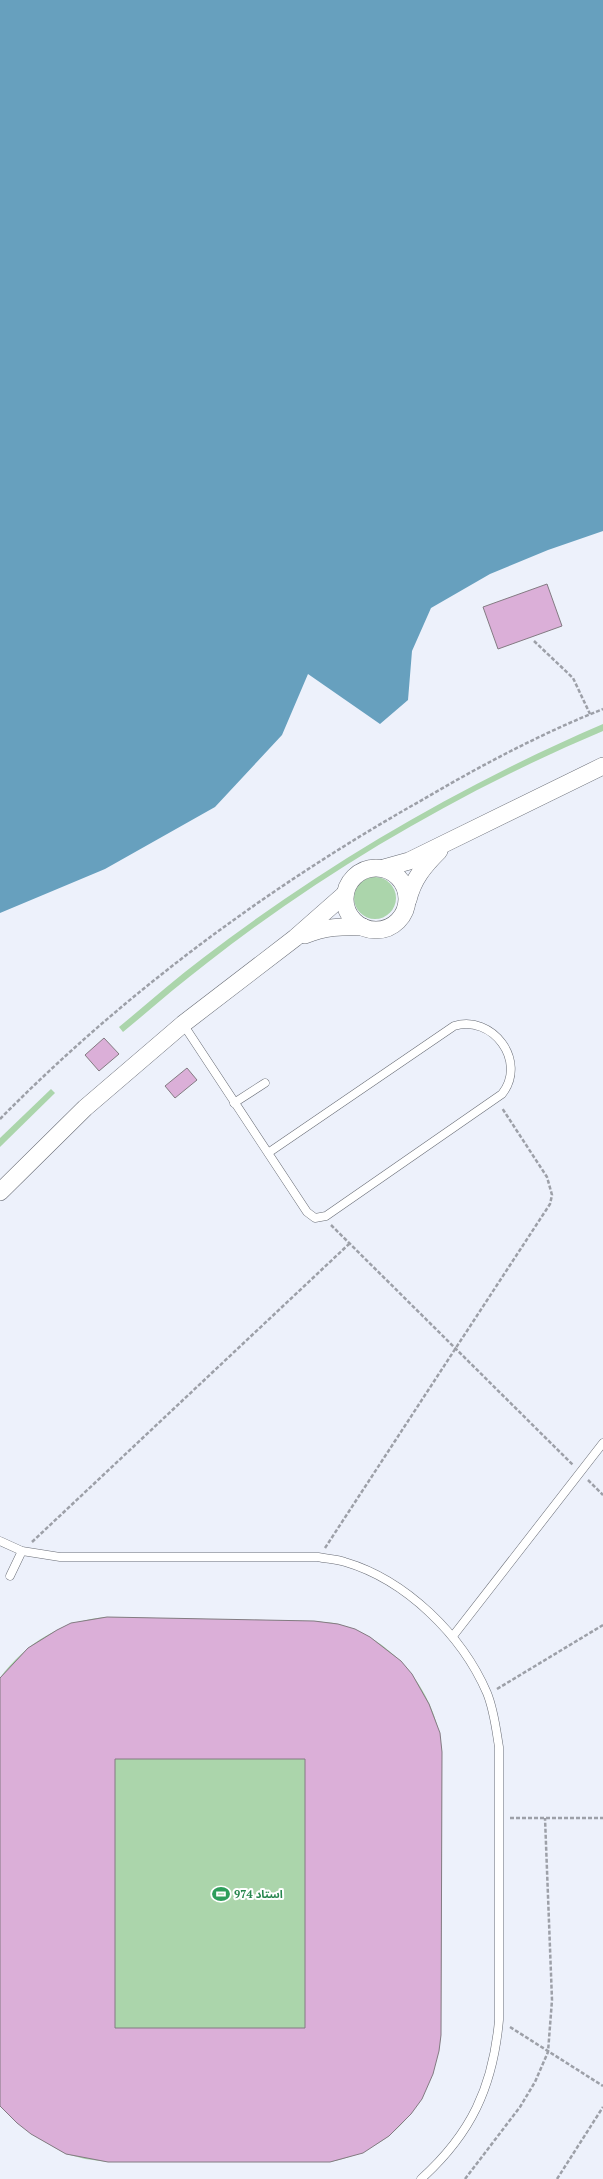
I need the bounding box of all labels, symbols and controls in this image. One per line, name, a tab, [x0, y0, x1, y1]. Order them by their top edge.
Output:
sports icon: استاد 974	[211, 1884, 231, 1904]
place label: استاد 974	[234, 1887, 283, 1901]

